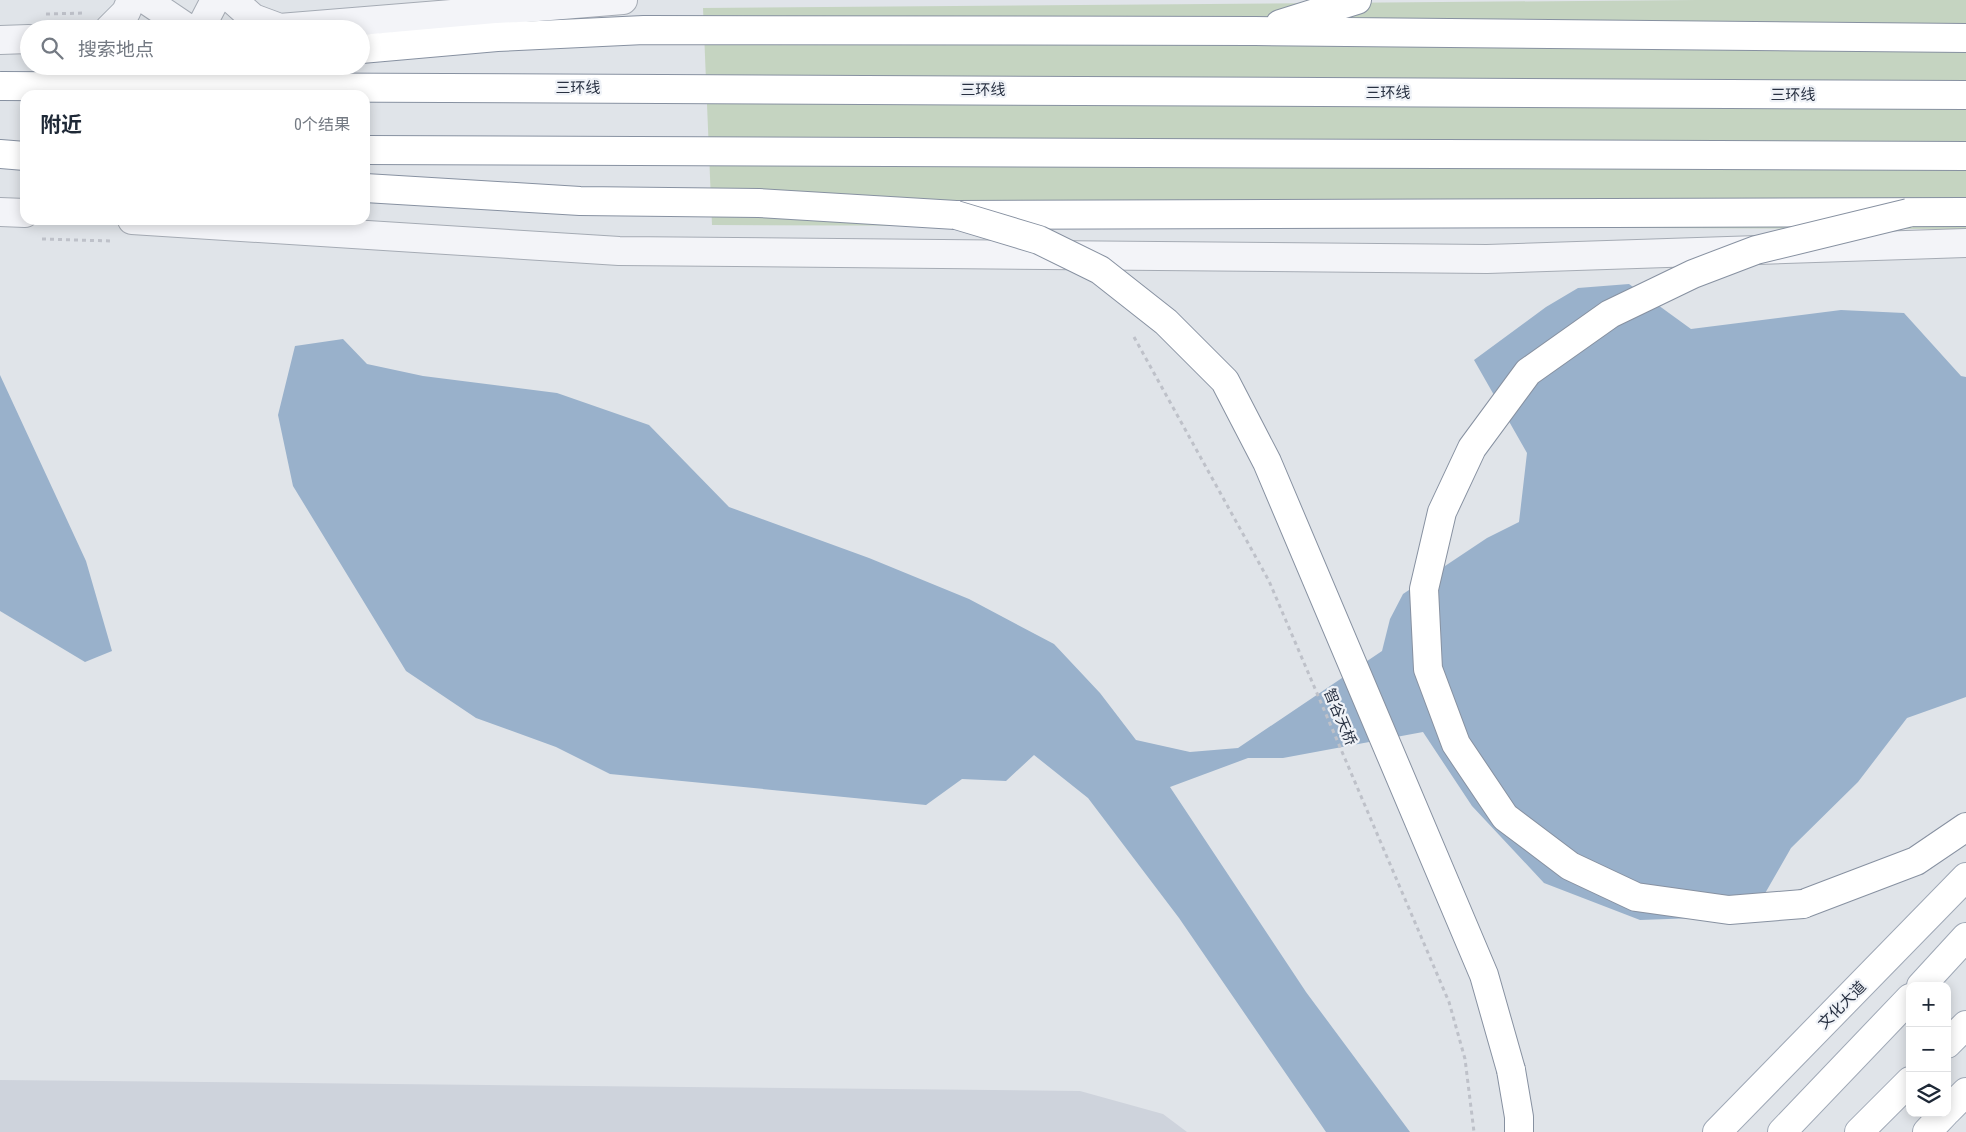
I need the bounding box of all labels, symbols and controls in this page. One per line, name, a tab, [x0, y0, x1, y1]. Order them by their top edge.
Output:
search box	[20, 20, 370, 75]
icon: search	[38, 34, 66, 62]
text: 搜索地点	[78, 38, 154, 61]
street label: 三环线	[555, 79, 601, 97]
street label: 三环线	[960, 81, 1006, 99]
street label: 三环线	[1365, 84, 1411, 102]
street label: 三环线	[1770, 86, 1816, 104]
text: 附近	[40, 113, 82, 137]
text: 0个结果	[294, 115, 350, 134]
street label: 智谷天桥	[1320, 686, 1360, 748]
street label: 文化大道	[1814, 977, 1870, 1033]
map controls	[1906, 982, 1951, 1117]
button: +	[1906, 982, 1951, 1027]
button: −	[1906, 1027, 1951, 1072]
button: layers	[1906, 1072, 1951, 1117]

